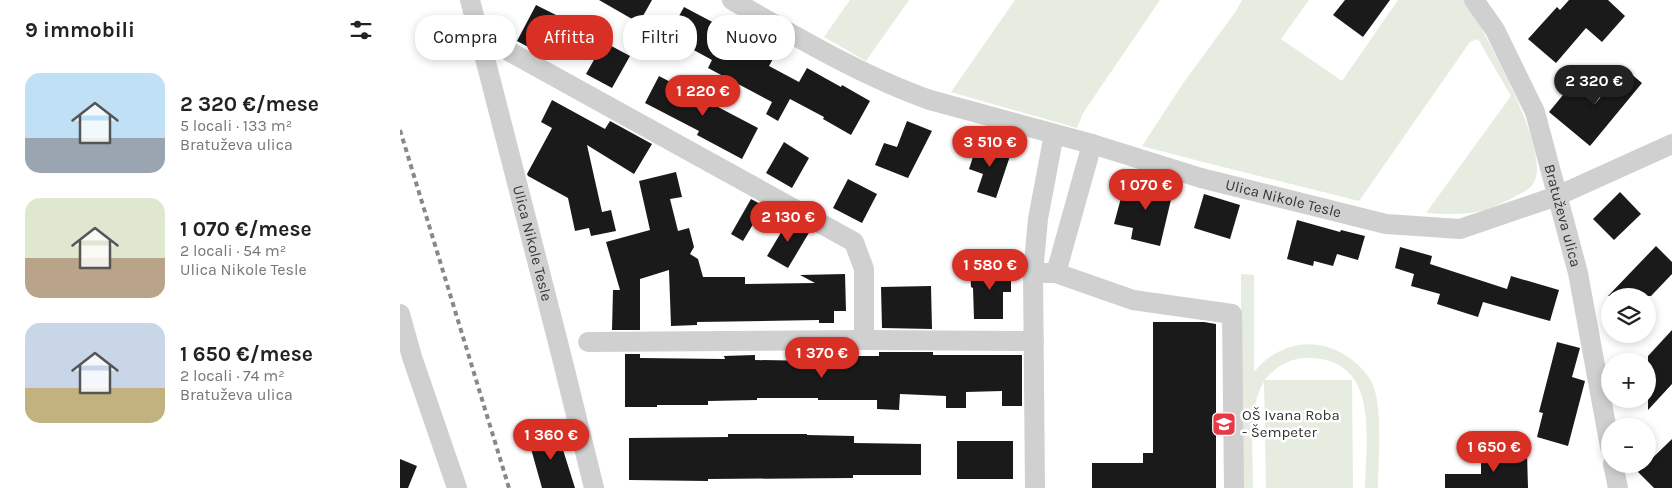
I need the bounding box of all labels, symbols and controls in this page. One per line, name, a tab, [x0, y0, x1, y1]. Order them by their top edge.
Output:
chip: Compra	[415, 15, 516, 60]
chip: Affitta	[526, 15, 613, 60]
chip: Filtri	[623, 15, 697, 60]
chip: Nuovo	[707, 15, 795, 60]
icon: filters	[347, 16, 375, 44]
text: 9 immobili	[25, 18, 135, 42]
pin: 2 320 €	[1548, 64, 1640, 107]
text: 2 320 €	[1565, 71, 1623, 90]
pin: 1 220 €	[657, 74, 749, 117]
text: 1 220 €	[676, 81, 730, 100]
text: 2 320 €/mese	[180, 92, 319, 116]
icon: home	[65, 93, 125, 153]
text: 5 locali · 133 m²	[180, 116, 292, 135]
pin: 3 510 €	[944, 126, 1036, 168]
text: 3 510 €	[963, 132, 1017, 151]
text: Bratuževa ulica	[180, 135, 293, 154]
street label: Bratuževa ulica	[1540, 162, 1585, 269]
pin: 1 070 €	[1100, 168, 1192, 211]
text: 1 070 €	[1120, 175, 1172, 194]
street label: Ulica Nikole Tesle	[1223, 175, 1343, 222]
street label: Ulica Nikole Tesle	[509, 183, 556, 303]
pin: 2 130 €	[742, 200, 834, 243]
text: 2 130 €	[761, 207, 815, 226]
text: 1 070 €/mese	[180, 217, 312, 241]
icon: home	[65, 218, 125, 278]
text: 2 locali · 54 m²	[180, 241, 286, 260]
pin: 1 580 €	[944, 248, 1036, 291]
text: 1 580 €	[963, 255, 1017, 274]
text: Ulica Nikole Tesle	[180, 260, 307, 279]
map controls	[1601, 288, 1656, 473]
button: layers	[1601, 288, 1656, 343]
pin: 1 370 €	[776, 336, 868, 379]
text: 1 650 €/mese	[180, 342, 313, 366]
icon: home	[65, 343, 125, 403]
text: 1 370 €	[796, 343, 848, 362]
button: +	[1601, 353, 1656, 408]
text: 2 locali · 74 m²	[180, 366, 285, 385]
text: Bratuževa ulica	[180, 385, 293, 404]
place label: OŠ Ivana Roba - Šempeter	[1242, 406, 1340, 441]
school or university icon: OŠ Ivana Roba - Šempeter	[1211, 411, 1237, 437]
pin: 1 360 €	[505, 418, 597, 461]
button: −	[1601, 418, 1656, 473]
text: 1 360 €	[524, 425, 578, 444]
pin: 1 650 €	[1448, 430, 1540, 473]
text: 1 650 €	[1467, 437, 1521, 456]

